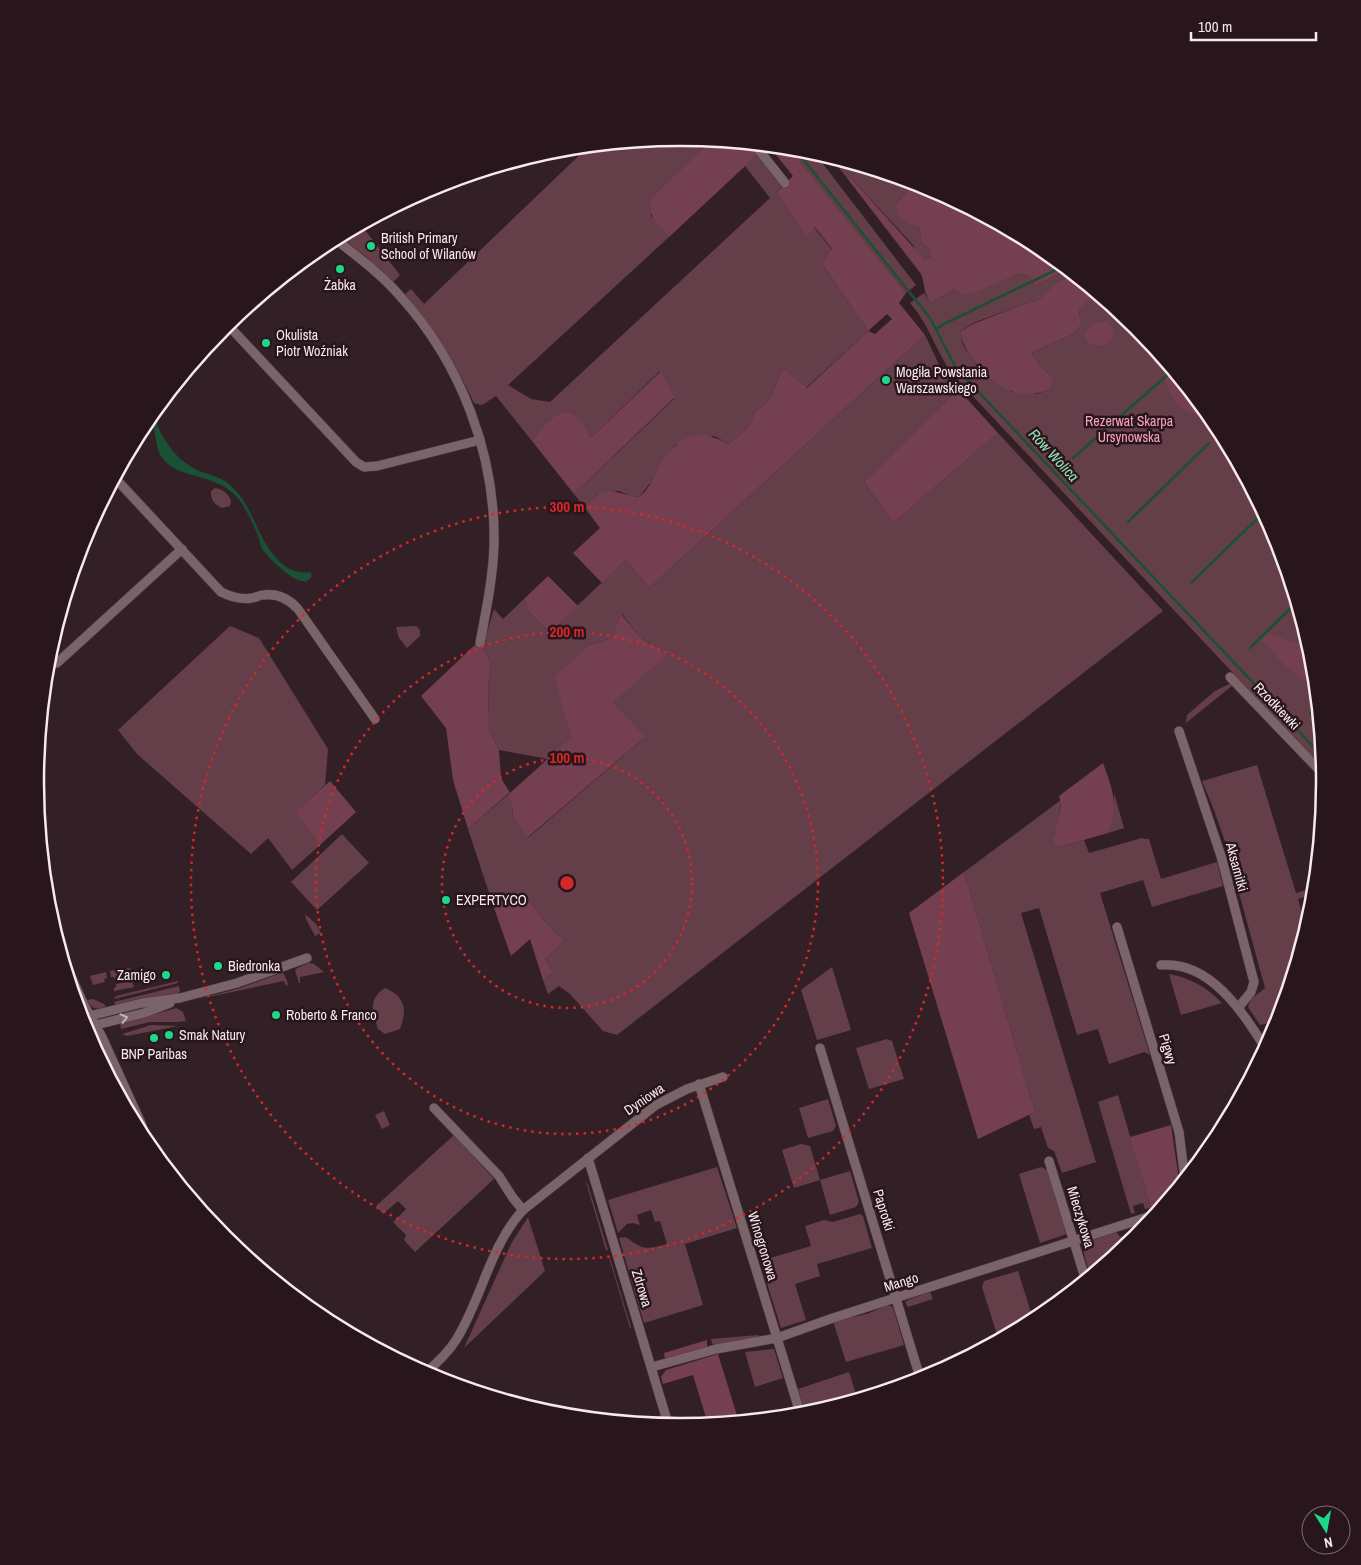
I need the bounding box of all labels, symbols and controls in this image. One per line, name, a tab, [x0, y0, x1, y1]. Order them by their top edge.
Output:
scale bar	[1191, 10, 1316, 42]
text: 100 m	[1198, 16, 1232, 37]
place label: British Primary School of Wilanów	[381, 229, 477, 263]
marker: British Primary School of Wilanów	[365, 240, 377, 252]
marker: Żabka	[334, 263, 346, 275]
place label: Żabka	[324, 276, 357, 294]
place label: Okulista Piotr Woźniak	[276, 326, 348, 360]
marker: Okulista Piotr Woźniak	[260, 337, 272, 349]
place label: Mogiła Powstania Warszawskiego	[896, 363, 988, 397]
marker: Mogiła Powstania Warszawskiego	[880, 374, 892, 386]
park label: Rezerwat Skarpa Ursynowska	[1085, 412, 1174, 446]
water label: Rów Wolica	[1024, 424, 1084, 486]
text: 300 m	[550, 496, 584, 517]
text: 200 m	[550, 621, 584, 642]
street label: Rzodkiewki	[1250, 678, 1304, 734]
text: 100 m	[550, 747, 584, 768]
street label: Aksamitki	[1222, 839, 1252, 894]
centre of rings	[558, 874, 576, 892]
place label: EXPERTYCO	[456, 891, 527, 909]
marker: EXPERTYCO	[440, 894, 452, 906]
place label: Biedronka	[228, 957, 281, 975]
marker: Biedronka	[212, 960, 224, 972]
place label: Zamigo	[117, 966, 156, 984]
marker: Zamigo	[160, 969, 172, 981]
place label: Roberto & Franco	[286, 1006, 377, 1024]
marker: Roberto & Franco	[270, 1009, 282, 1021]
one-way arrow	[120, 1013, 129, 1024]
place label: Smak Natury	[179, 1026, 246, 1044]
marker: Smak Natury	[163, 1029, 175, 1041]
street label: Pigwy	[1155, 1031, 1181, 1067]
marker: BNP Paribas	[148, 1032, 160, 1044]
place label: BNP Paribas	[121, 1045, 187, 1063]
street label: Dyniowa	[620, 1079, 668, 1119]
street label: Mieczykowa	[1063, 1184, 1099, 1250]
street label: Paprotki	[869, 1187, 899, 1233]
street label: Winogronowa	[744, 1210, 782, 1283]
street label: Zdrowa	[628, 1267, 656, 1310]
street label: Mango	[882, 1268, 920, 1296]
north arrow	[1301, 1505, 1351, 1555]
text: N	[1323, 1533, 1334, 1552]

